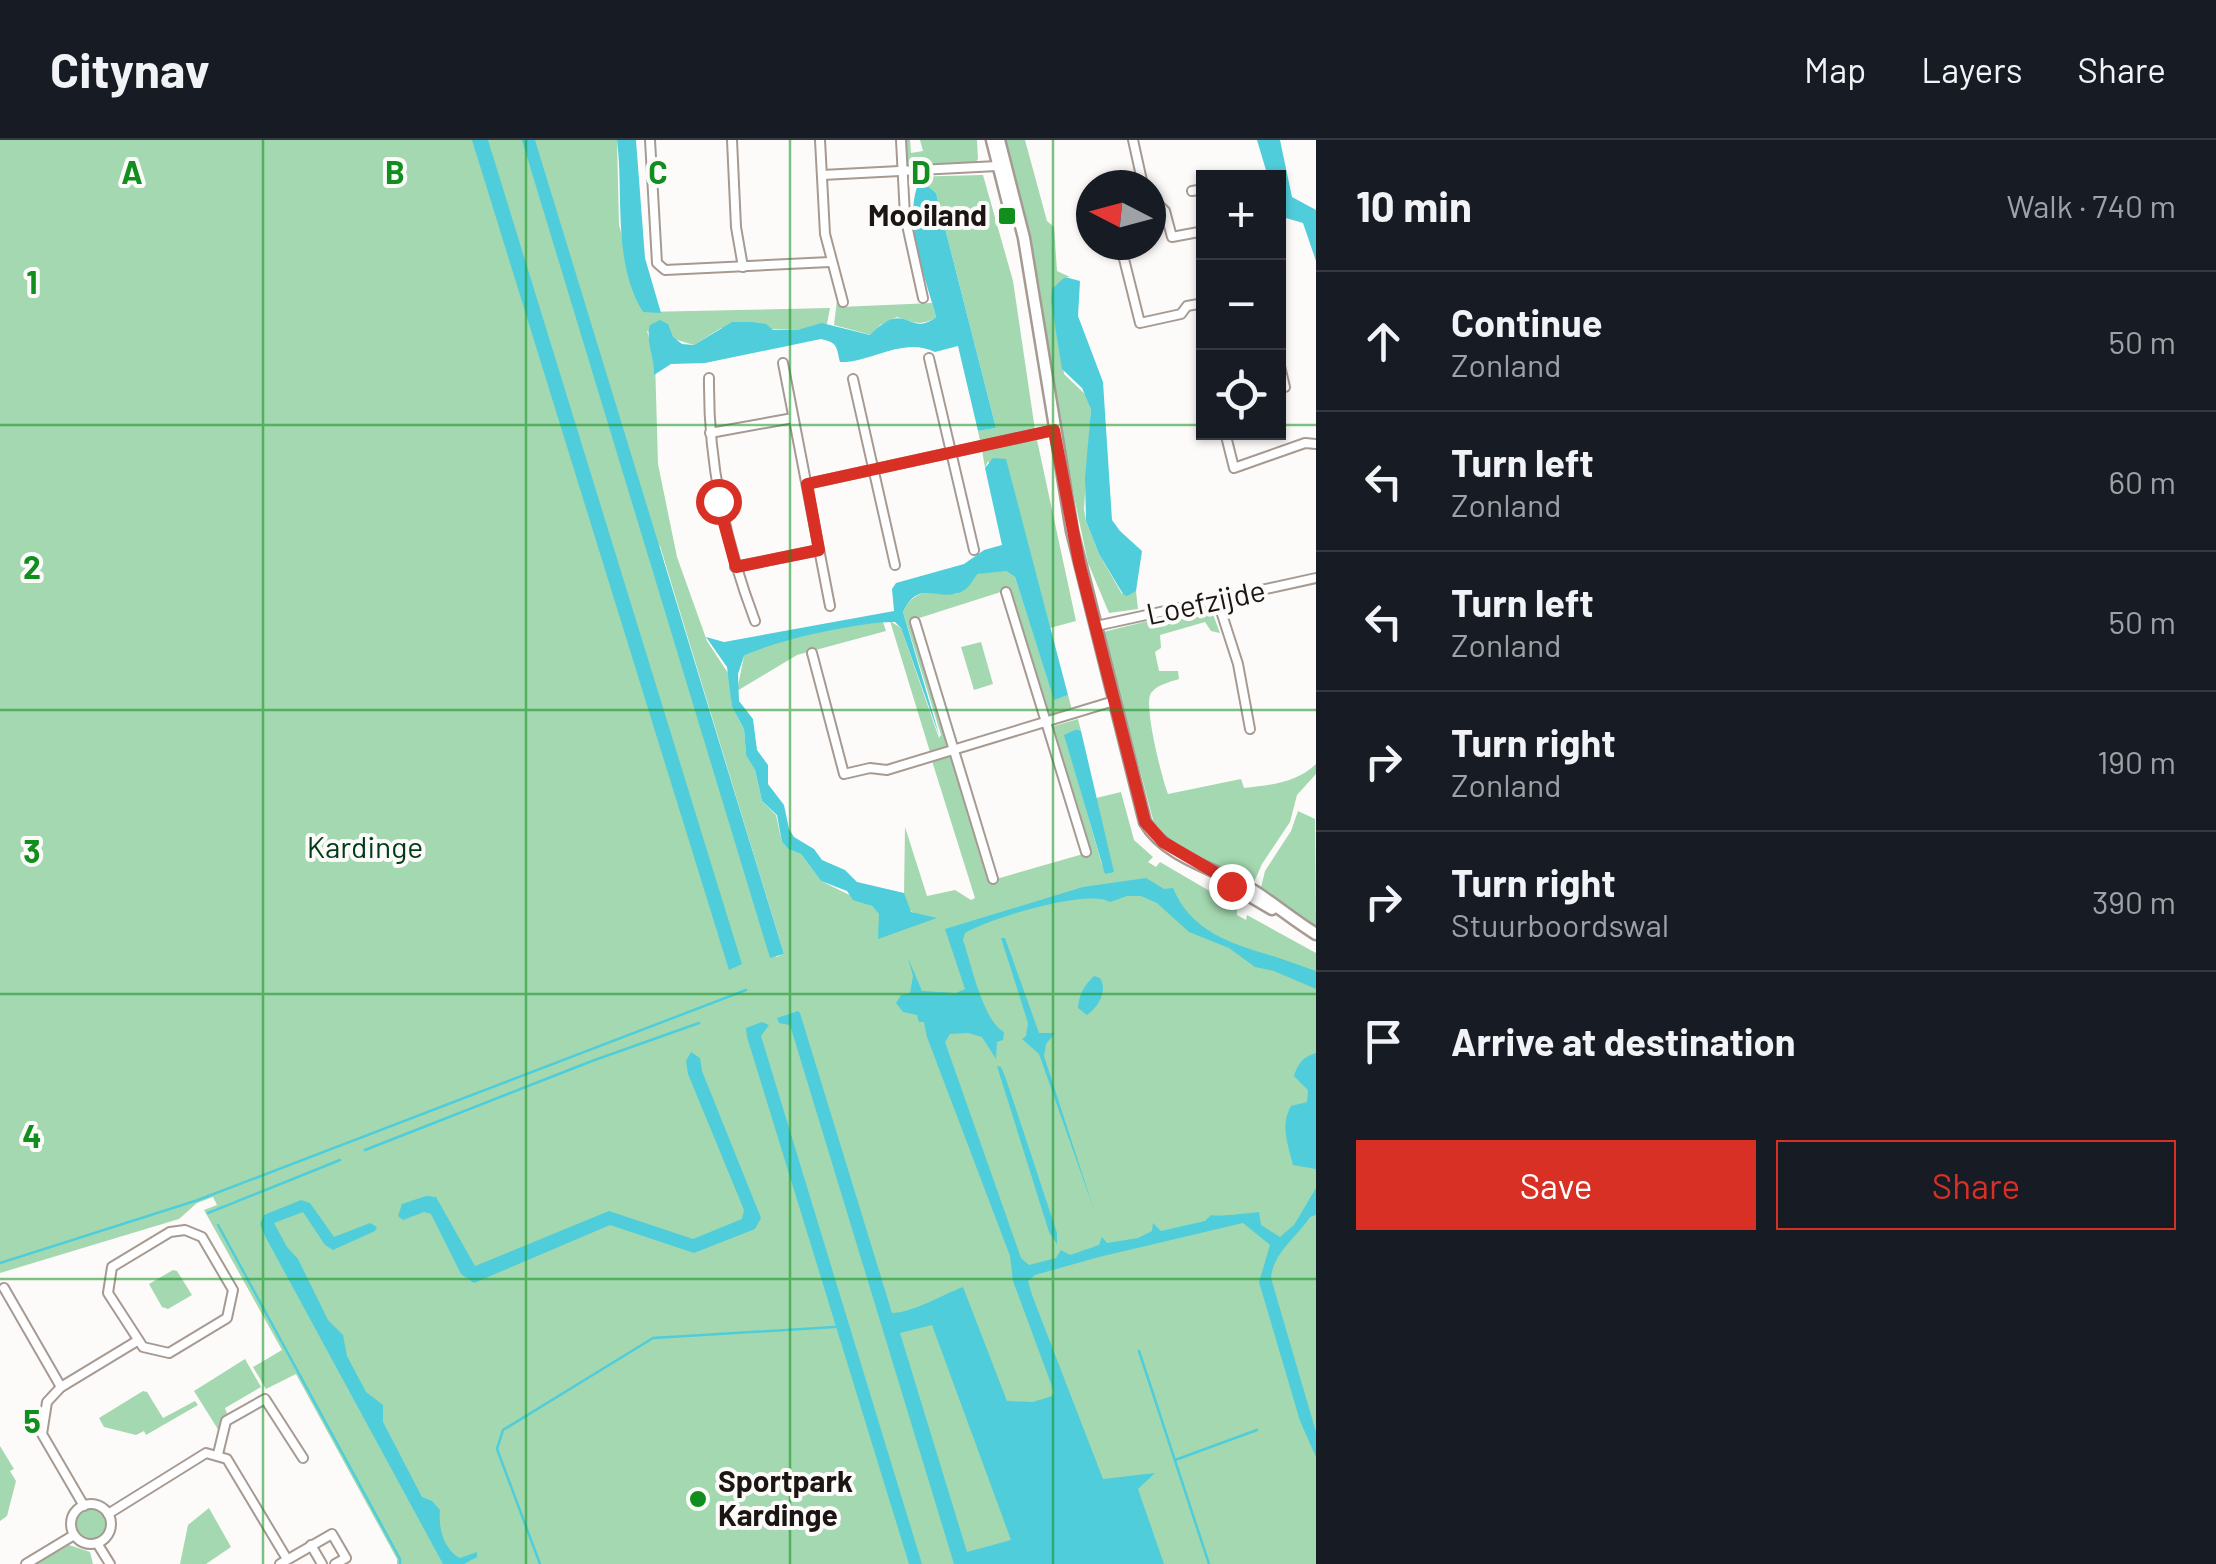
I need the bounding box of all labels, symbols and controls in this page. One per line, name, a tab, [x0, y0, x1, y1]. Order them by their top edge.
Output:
text: Citynav	[50, 40, 210, 98]
text: Map	[1804, 48, 1866, 90]
text: Layers	[1921, 48, 2023, 90]
text: Share	[2078, 48, 2166, 90]
text: A	[121, 152, 143, 190]
text: B	[385, 152, 405, 190]
text: C	[648, 152, 668, 190]
text: D	[911, 152, 931, 190]
north arrow	[1076, 170, 1166, 260]
map controls	[1196, 170, 1286, 440]
button: +	[1196, 170, 1286, 260]
text: 10 min	[1356, 180, 1472, 230]
text: Walk · 740 m	[2006, 186, 2176, 224]
place label: Mooiland	[868, 196, 987, 232]
marker: Mooiland	[996, 205, 1018, 227]
button: −	[1196, 260, 1286, 350]
text: 1	[26, 262, 38, 300]
text: Continue	[1451, 299, 1602, 345]
icon: ahead	[1356, 314, 1411, 369]
text: 50 m	[2109, 322, 2176, 360]
text: Zonland	[1451, 345, 1561, 383]
button: locate	[1196, 350, 1286, 440]
text: Turn left	[1451, 439, 1594, 485]
icon: left	[1356, 454, 1411, 509]
text: 60 m	[2109, 462, 2176, 500]
route start	[696, 479, 742, 525]
text: Zonland	[1451, 485, 1561, 523]
text: 2	[23, 547, 41, 585]
street label: Loefzijde	[1143, 571, 1268, 631]
text: Turn left	[1451, 579, 1594, 625]
icon: left	[1356, 594, 1411, 649]
text: 50 m	[2109, 602, 2176, 640]
text: Zonland	[1451, 625, 1561, 663]
text: Turn right	[1451, 719, 1616, 765]
icon: right	[1356, 734, 1411, 789]
text: 190 m	[2097, 742, 2176, 780]
text: Zonland	[1451, 765, 1561, 803]
park label: Kardinge	[307, 828, 423, 864]
text: 3	[23, 831, 41, 869]
text: Turn right	[1451, 859, 1616, 905]
route end	[1209, 864, 1255, 910]
icon: right	[1356, 874, 1411, 929]
text: 390 m	[2092, 882, 2176, 920]
text: Stuurboordswal	[1451, 905, 1669, 943]
icon: arrive	[1356, 1014, 1411, 1069]
text: Arrive at destination	[1451, 1018, 1796, 1064]
text: 4	[22, 1116, 42, 1154]
button: Save	[1356, 1140, 1756, 1230]
button: Share	[1776, 1140, 2176, 1230]
text: 5	[23, 1401, 41, 1439]
place label: Sportpark Kardinge	[718, 1462, 853, 1532]
marker: Sportpark Kardinge	[687, 1488, 709, 1510]

